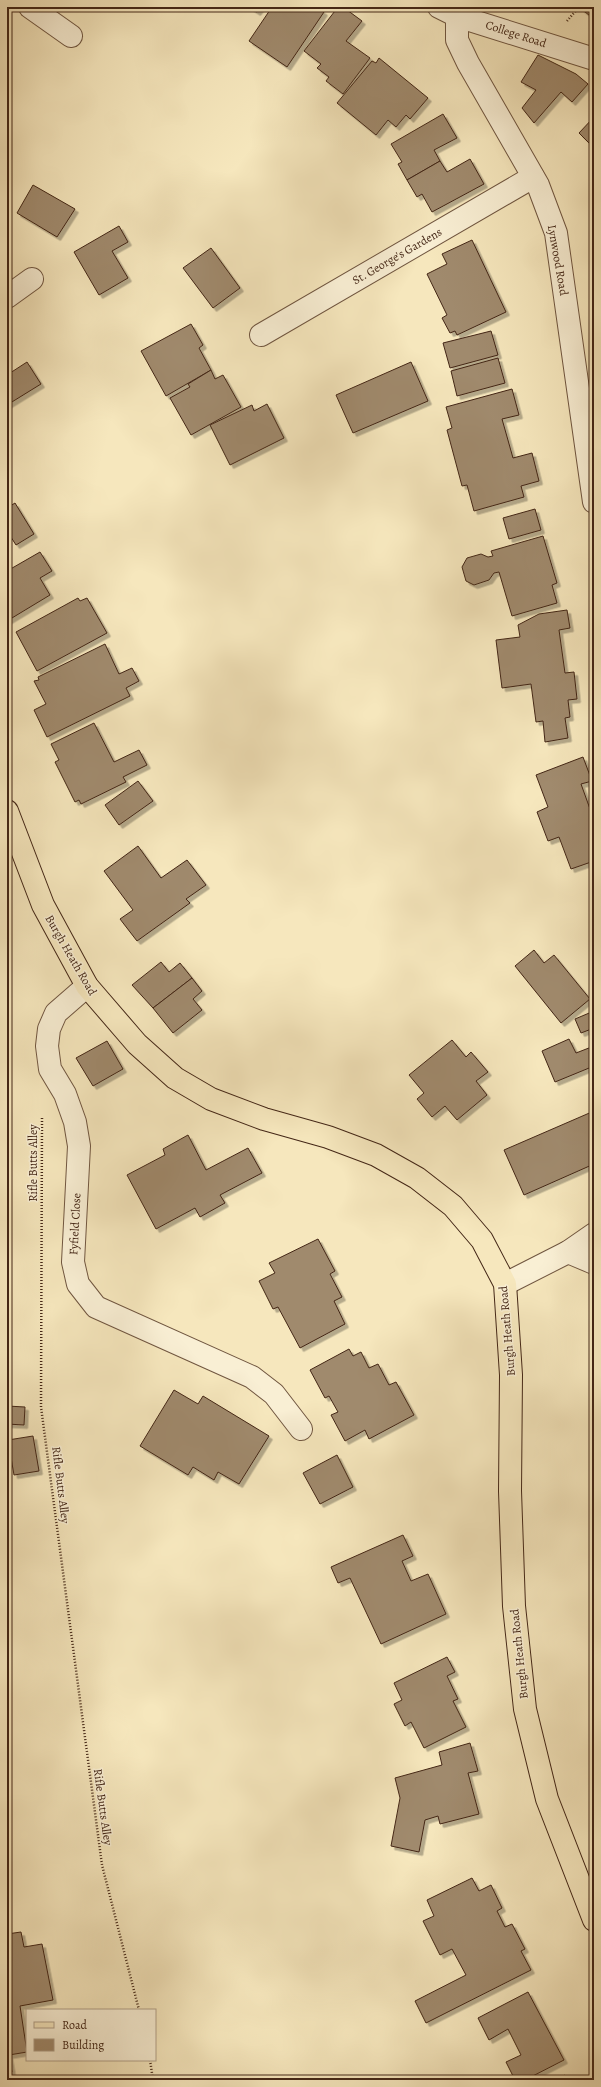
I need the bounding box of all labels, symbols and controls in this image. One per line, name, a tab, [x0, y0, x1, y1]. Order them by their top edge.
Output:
street label: College Road	[484, 17, 549, 52]
street label: Lynwood Road	[544, 223, 572, 297]
street label: St. George's Gardens	[349, 224, 445, 288]
street label: Burgh Heath Road	[41, 912, 101, 999]
street label: Rifle Butts Alley	[25, 1124, 41, 1202]
street label: Fyfield Close	[65, 1193, 85, 1255]
street label: Burgh Heath Road	[495, 1285, 519, 1377]
street label: Rifle Butts Alley	[48, 1446, 74, 1525]
street label: Burgh Heath Road	[506, 1608, 532, 1700]
street label: Rifle Butts Alley	[90, 1768, 116, 1847]
legend	[26, 2009, 156, 2061]
text: Road	[62, 2017, 88, 2033]
text: Building	[62, 2037, 104, 2053]

